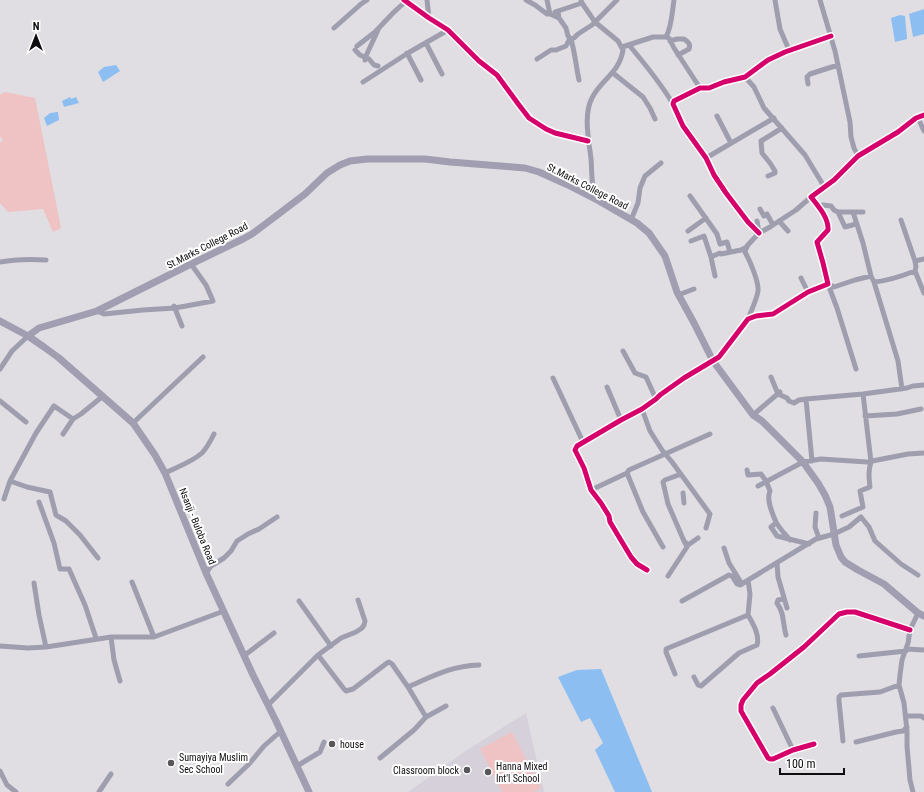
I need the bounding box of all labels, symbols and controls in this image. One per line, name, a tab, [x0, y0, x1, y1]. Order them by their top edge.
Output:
north arrow	[16, 16, 56, 56]
text: N	[33, 20, 40, 33]
street label: St.Marks College Road	[545, 161, 630, 212]
street label: St.Marks College Road	[165, 220, 250, 271]
street label: Nsanji - Buloba Road	[177, 486, 218, 566]
marker: house	[327, 739, 337, 749]
place label: house	[340, 739, 364, 750]
scale bar	[780, 750, 844, 776]
place label: Sumayiya Muslim Sec School	[179, 752, 248, 775]
text: 100 m	[786, 757, 816, 771]
marker: Sumayiya Muslim Sec School	[166, 758, 176, 768]
place label: Hanna Mixed Int'l School	[496, 761, 548, 784]
place label: Classroom block	[393, 765, 459, 776]
marker: Classroom block	[462, 765, 472, 775]
marker: Hanna Mixed Int'l School	[483, 767, 493, 777]

